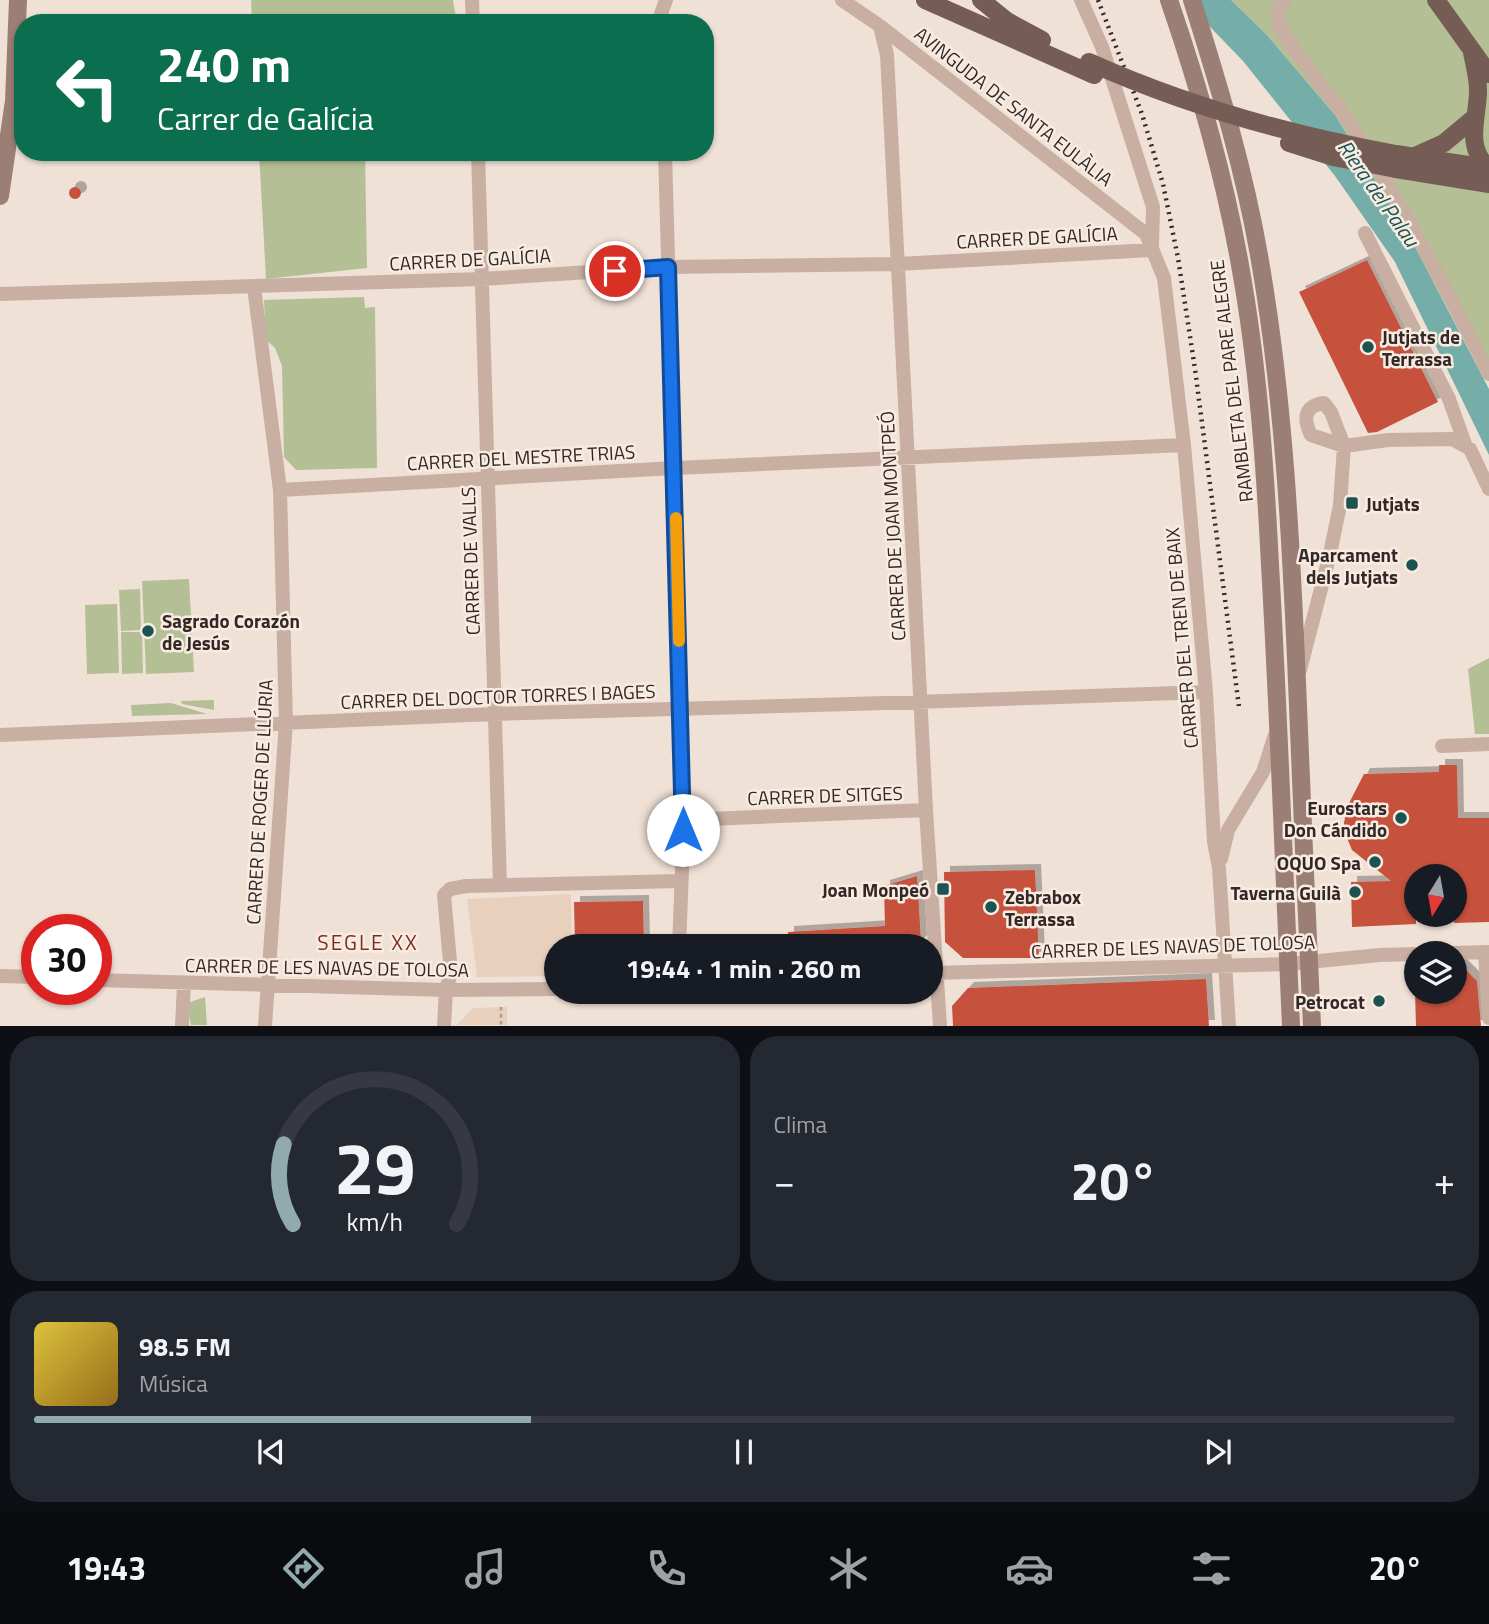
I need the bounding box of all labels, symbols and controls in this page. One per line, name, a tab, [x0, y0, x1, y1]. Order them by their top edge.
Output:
street label: AVINGUDA DE SANTA EULÀLIA	[909, 19, 1119, 193]
text: 240 m	[157, 26, 291, 101]
icon: left	[42, 42, 133, 133]
text: Carrer de Galícia	[157, 94, 374, 142]
water label: Riera del Palau	[1330, 133, 1429, 254]
street label: CARRER DE GALÍCIA	[956, 218, 1118, 256]
street label: CARRER DE GALÍCIA	[389, 240, 551, 278]
pin	[585, 241, 645, 301]
icon: arrive	[596, 252, 634, 290]
street label: RAMBLETA DEL PARE ALEGRE	[1202, 258, 1260, 504]
place label: Jutjats de Terrassa	[1382, 322, 1460, 373]
marker: Jutjats de Terrassa	[1360, 339, 1376, 355]
street label: CARRER DE JOAN MONTPEÓ	[871, 410, 913, 642]
street label: CARRER DEL MESTRE TRIAS	[406, 437, 636, 477]
street label: CARRER DE VALLS	[453, 486, 487, 636]
place label: Jutjats	[1366, 489, 1420, 518]
marker: Jutjats	[1344, 495, 1360, 511]
street label: CARRER DEL TREN DE BAIX	[1157, 526, 1205, 750]
place label: Aparcament dels Jutjats	[1298, 540, 1398, 591]
marker: Aparcament dels Jutjats	[1404, 557, 1420, 573]
place label: Sagrado Corazón de Jesús	[162, 606, 300, 657]
marker: Sagrado Corazón de Jesús	[140, 623, 156, 639]
street label: CARRER DEL DOCTOR TORRES I BAGES	[340, 676, 656, 716]
street label: CARRER DE ROGER DE LLÚRIA	[238, 679, 280, 925]
street label: CARRER DE SITGES	[747, 778, 903, 812]
position arrow	[646, 793, 720, 867]
place label: Eurostars Don Cándido	[1284, 793, 1387, 844]
marker: Eurostars Don Cándido	[1393, 810, 1409, 826]
place label: OQUO Spa	[1277, 848, 1361, 877]
marker: OQUO Spa	[1367, 854, 1383, 870]
north arrow	[1404, 864, 1466, 928]
map controls	[1404, 864, 1467, 1004]
place label: Joan Monpeó	[822, 875, 929, 904]
place label: Taverna Guilà	[1230, 878, 1341, 907]
marker: Joan Monpeó	[935, 881, 951, 897]
place label: Zebrabox Terrassa	[1005, 882, 1081, 933]
marker: Taverna Guilà	[1347, 884, 1363, 900]
marker: Zebrabox Terrassa	[983, 899, 999, 915]
speed limit sign: 30	[21, 914, 112, 1005]
district label: SEGLE XX	[317, 926, 419, 958]
street label: CARRER DE LES NAVAS DE TOLOSA	[1031, 927, 1315, 965]
button: layers	[1404, 941, 1467, 1004]
text: 19:44 · 1 min · 260 m	[626, 949, 861, 988]
street label: CARRER DE LES NAVAS DE TOLOSA	[185, 950, 469, 984]
place label: Petrocat	[1295, 987, 1365, 1016]
marker: Petrocat	[1371, 993, 1387, 1009]
text: Clima	[774, 1107, 827, 1142]
text: 29	[334, 1113, 416, 1223]
text: 20°	[1071, 1141, 1158, 1220]
text: −	[774, 1152, 795, 1210]
text: +	[1434, 1152, 1455, 1210]
text: km/h	[346, 1203, 403, 1241]
text: 98.5 FM	[139, 1327, 231, 1366]
text: Música	[139, 1366, 208, 1401]
icon: previous	[252, 1433, 290, 1471]
icon: pause	[725, 1433, 763, 1471]
icon: next	[1199, 1433, 1237, 1471]
text: 19:43	[66, 1544, 146, 1592]
icon: directions	[279, 1544, 328, 1593]
icon: music	[461, 1544, 510, 1593]
icon: phone	[642, 1544, 691, 1593]
icon: climate	[824, 1544, 873, 1593]
icon: car	[1005, 1544, 1054, 1593]
icon: filters	[1187, 1544, 1236, 1593]
text: 20°	[1369, 1544, 1423, 1592]

